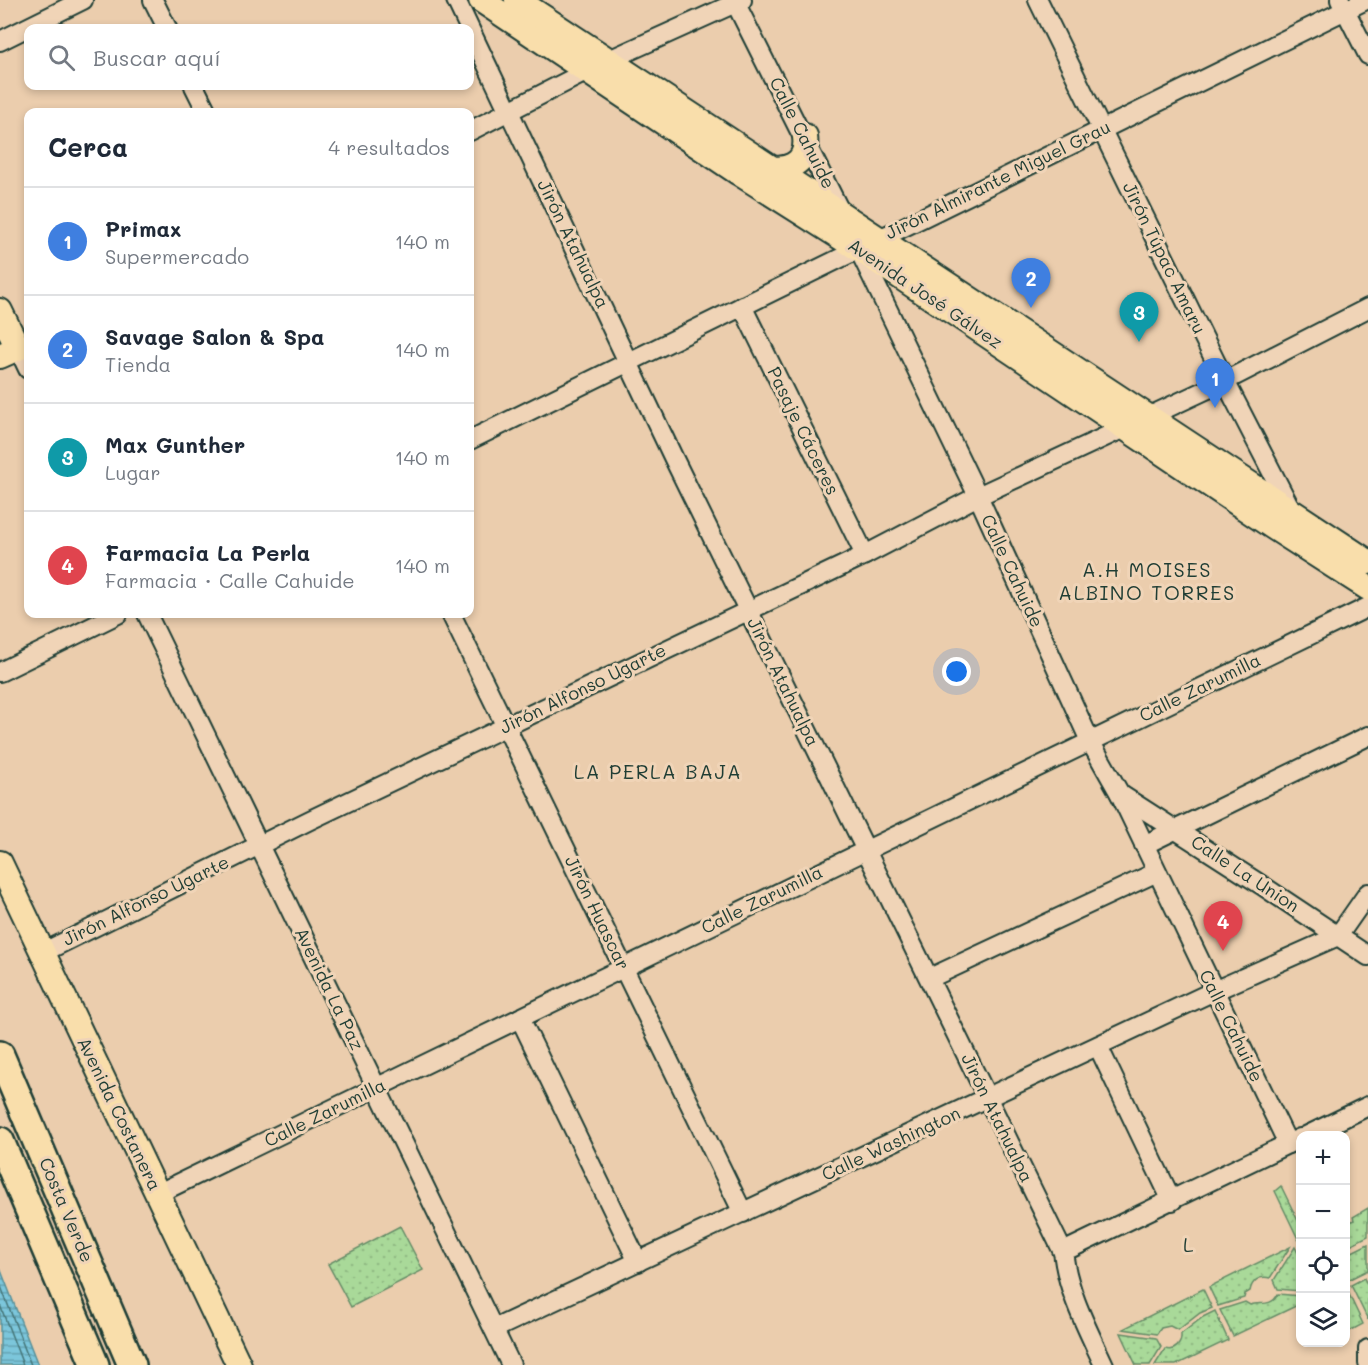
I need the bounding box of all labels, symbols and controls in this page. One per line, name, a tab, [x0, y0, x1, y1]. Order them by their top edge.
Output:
search box	[24, 24, 474, 90]
icon: search	[45, 41, 78, 74]
text: Buscar aquí	[93, 43, 221, 72]
street label: Calle Cahuide	[764, 73, 841, 192]
street label: Jirón Almirante Miguel Grau	[881, 114, 1114, 244]
text: Cerca	[48, 130, 128, 164]
text: 4 resultados	[328, 134, 450, 160]
street label: Jirón Atahualpa	[532, 175, 615, 312]
street label: Jirón Túpac Amaru	[1118, 178, 1212, 338]
text: Primax	[105, 214, 181, 243]
text: 1	[63, 228, 72, 254]
text: 140 m	[395, 228, 450, 254]
street label: Avenida José Gálvez	[844, 233, 1007, 354]
text: Supermercado	[105, 243, 249, 269]
pin: 2	[1012, 258, 1050, 308]
pin: 3	[1120, 292, 1158, 342]
text: Savage Salon & Spa	[105, 322, 325, 351]
text: 2	[62, 336, 73, 362]
text: 140 m	[395, 336, 450, 362]
text: Tienda	[105, 351, 171, 377]
pin: 1	[1196, 358, 1234, 408]
street label: Pasaje Cáceres	[762, 362, 845, 499]
text: Max Gunther	[105, 430, 245, 459]
text: 3	[62, 444, 74, 470]
text: 140 m	[395, 444, 450, 470]
text: Lugar	[105, 459, 161, 485]
street label: Calle Cahuide	[976, 510, 1050, 631]
text: Farmacia La Perla	[105, 538, 310, 567]
text: 4	[61, 552, 74, 578]
text: 140 m	[395, 552, 450, 578]
district label: A.H MOISES ALBINO TORRES	[1058, 556, 1236, 605]
text: Farmacia · Calle Cahuide	[105, 567, 355, 593]
street label: Jirón Atahualpa	[742, 613, 825, 750]
street label: Jirón Alfonso Ugarte	[495, 637, 670, 739]
street label: Calle Zarumilla	[1135, 647, 1264, 727]
your location	[942, 657, 971, 686]
district label: LA PERLA BAJA	[574, 758, 742, 784]
street label: Calle La Union	[1187, 829, 1304, 917]
street label: Jirón Alfonso Ugarte	[58, 849, 233, 951]
street label: Jirón Huascar	[560, 851, 636, 974]
street label: Calle Zarumilla	[697, 859, 826, 939]
pin: 4	[1204, 902, 1242, 951]
street label: Avenida La Paz	[290, 923, 370, 1054]
street label: Calle Cahuide	[1194, 965, 1269, 1086]
street label: Avenida Costanera	[72, 1033, 168, 1194]
street label: Jirón Atahualpa	[956, 1049, 1039, 1186]
street label: Calle Zarumilla	[260, 1072, 389, 1152]
street label: Calle Washington	[817, 1100, 964, 1186]
map controls	[1296, 1131, 1350, 1347]
button: +	[1296, 1131, 1350, 1185]
street label: Costa Verde	[34, 1154, 100, 1266]
button: −	[1296, 1185, 1350, 1239]
district label: L	[1183, 1231, 1195, 1257]
button: locate	[1296, 1239, 1350, 1293]
button: layers	[1296, 1293, 1350, 1347]

